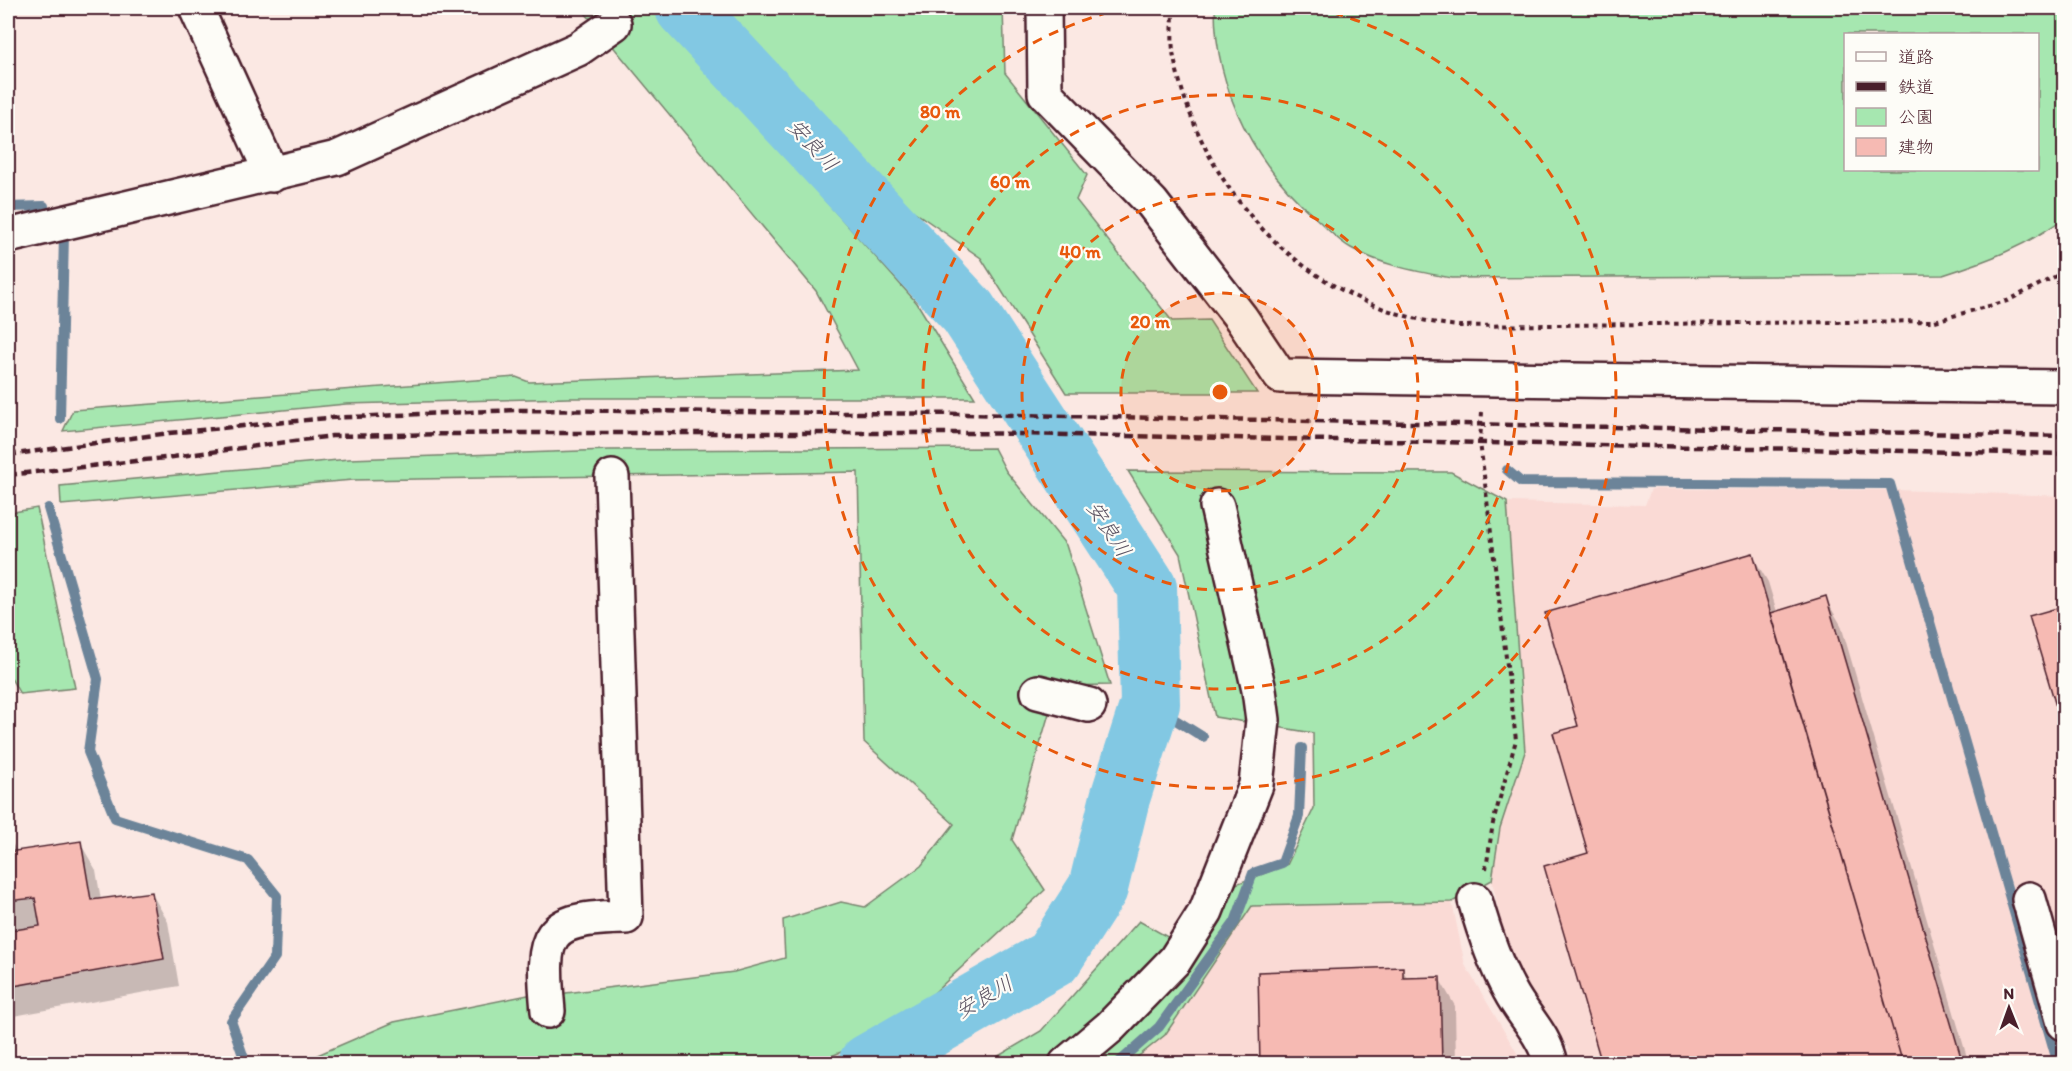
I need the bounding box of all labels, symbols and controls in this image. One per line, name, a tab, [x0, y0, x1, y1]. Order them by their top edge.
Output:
legend	[1844, 33, 2039, 171]
text: 道路	[1898, 46, 1934, 68]
text: 鉄道	[1898, 76, 1934, 98]
text: 80 m	[920, 101, 961, 123]
text: 公園	[1898, 106, 1934, 128]
water label: 安良川	[783, 113, 844, 176]
text: 建物	[1898, 136, 1934, 158]
text: 60 m	[990, 171, 1031, 193]
text: 40 m	[1059, 241, 1101, 263]
text: 20 m	[1130, 311, 1171, 333]
centre of rings	[1210, 382, 1230, 402]
water label: 安良川	[1082, 496, 1137, 562]
water label: 安良川	[950, 970, 1017, 1023]
north arrow	[1979, 978, 2039, 1038]
text: N	[2003, 984, 2014, 1003]

